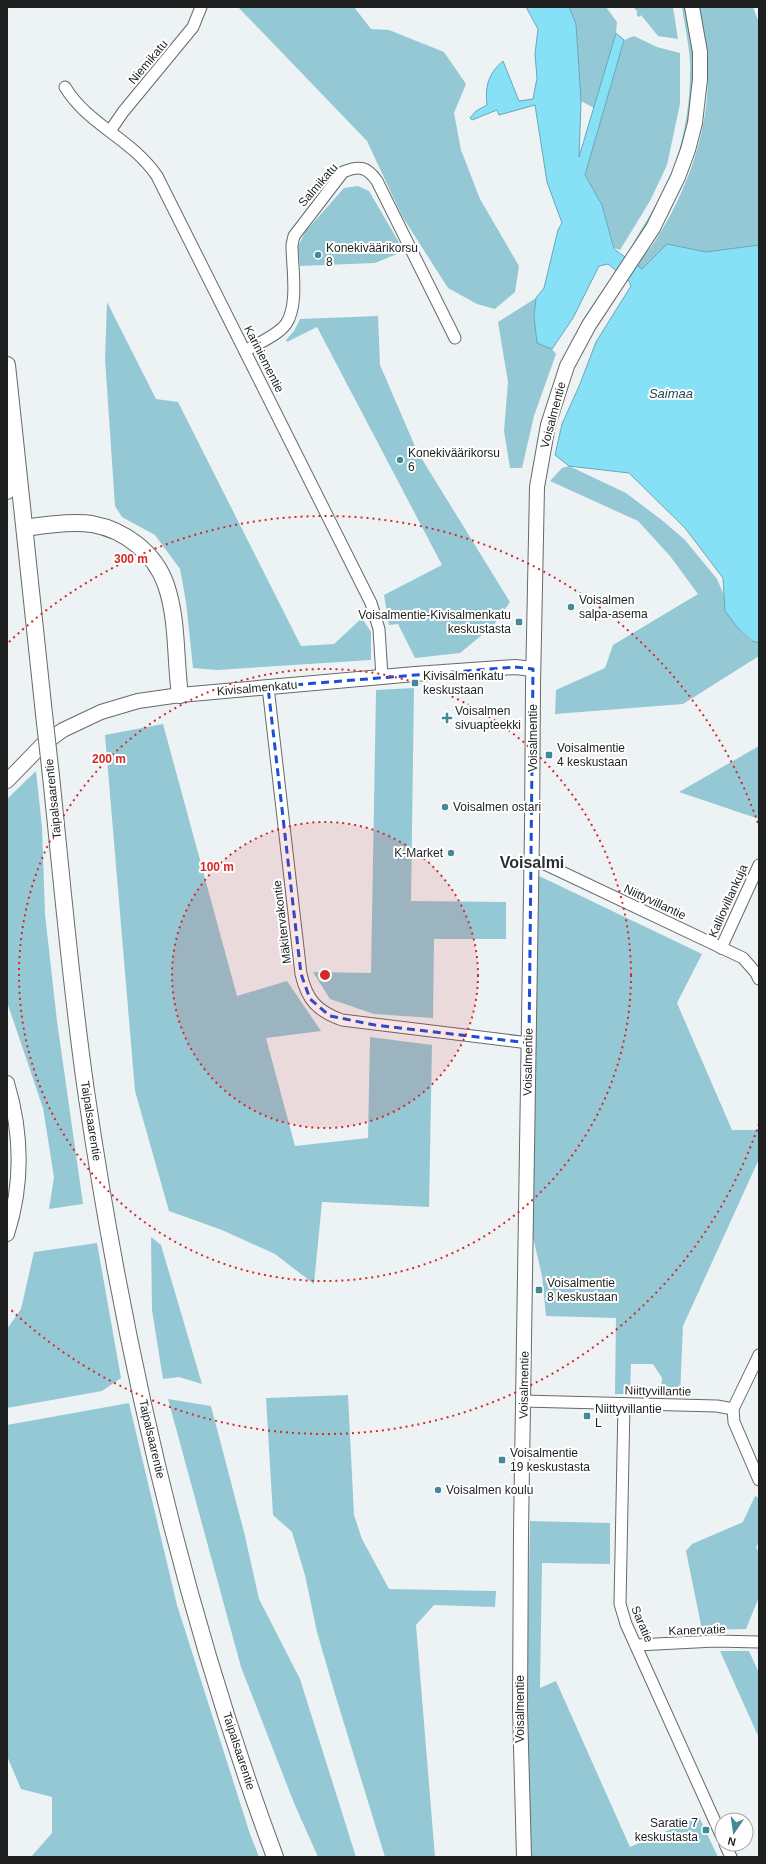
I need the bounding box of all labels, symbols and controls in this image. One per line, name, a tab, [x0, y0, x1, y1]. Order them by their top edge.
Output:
street label: Niemikatu	[125, 37, 171, 87]
street label: Salmikatu	[295, 161, 341, 209]
place label: Konekiväärikorsu 8	[326, 241, 418, 269]
marker: Konekiväärikorsu 8	[313, 250, 323, 260]
street label: Kariniementie	[241, 323, 287, 395]
street label: Voisalmentie	[537, 380, 569, 450]
water label: Saimaa	[649, 386, 693, 401]
place label: Konekiväärikorsu 6	[408, 446, 500, 474]
marker: Konekiväärikorsu 6	[395, 455, 405, 465]
text: 300 m	[114, 552, 148, 566]
place label: Voisalmen salpa-asema	[579, 593, 648, 621]
marker: Voisalmen salpa-asema	[566, 602, 576, 612]
place label: Voisalmentie-Kivisalmenkatu keskustasta	[358, 608, 511, 636]
marker: Voisalmentie-Kivisalmenkatu keskustasta	[514, 617, 524, 627]
place label: Kivisalmenkatu keskustaan	[423, 669, 504, 697]
street label: Kivisalmenkatu	[216, 678, 298, 698]
marker: Kivisalmenkatu keskustaan	[410, 678, 420, 688]
place label: Voisalmen sivuapteekki	[455, 704, 521, 732]
street label: Voisalmentie	[526, 704, 540, 772]
marker: Voisalmen sivuapteekki	[442, 713, 452, 723]
place label: Voisalmentie 4 keskustaan	[557, 741, 628, 769]
marker: Voisalmentie 4 keskustaan	[544, 750, 554, 760]
text: 200 m	[92, 752, 126, 766]
street label: Taipalsaarentie	[42, 758, 64, 840]
place label: Voisalmen ostari	[453, 800, 541, 814]
marker: Voisalmen ostari	[440, 802, 450, 812]
place label: K-Market	[394, 846, 444, 860]
marker: K-Market	[446, 848, 456, 858]
district label: Voisalmi	[500, 854, 564, 871]
text: 100 m	[200, 860, 234, 874]
street label: Kalliovillankuja	[706, 862, 751, 940]
street label: Mäkitervakontie	[270, 879, 294, 965]
street label: Niittyvillantie	[622, 882, 688, 923]
centre of rings	[318, 968, 332, 982]
street label: Voisalmentie	[520, 1028, 536, 1096]
street label: Taipalsaarentie	[78, 1080, 104, 1162]
place label: Voisalmentie 8 keskustaan	[547, 1276, 618, 1304]
marker: Voisalmentie 8 keskustaan	[534, 1285, 544, 1295]
street label: Voisalmentie	[516, 1351, 532, 1419]
street label: Niittyvillantie	[625, 1383, 692, 1399]
street label: Taipalsaarentie	[136, 1398, 168, 1480]
place label: Niittyvillantie L	[595, 1402, 662, 1430]
marker: Niittyvillantie L	[582, 1411, 592, 1421]
place label: Voisalmentie 19 keskustasta	[510, 1446, 590, 1474]
marker: Voisalmentie 19 keskustasta	[497, 1455, 507, 1465]
place label: Voisalmen koulu	[446, 1483, 533, 1497]
marker: Voisalmen koulu	[433, 1485, 443, 1495]
street label: Saratie	[628, 1604, 656, 1645]
street label: Kanervatie	[668, 1622, 726, 1638]
street label: Voisalmentie	[513, 1675, 527, 1743]
street label: Taipalsaarentie	[220, 1710, 258, 1792]
north arrow	[714, 1812, 754, 1852]
place label: Saratie 7 keskustasta	[635, 1816, 698, 1844]
marker: Saratie 7 keskustasta	[701, 1825, 711, 1835]
text: N	[726, 1835, 737, 1848]

